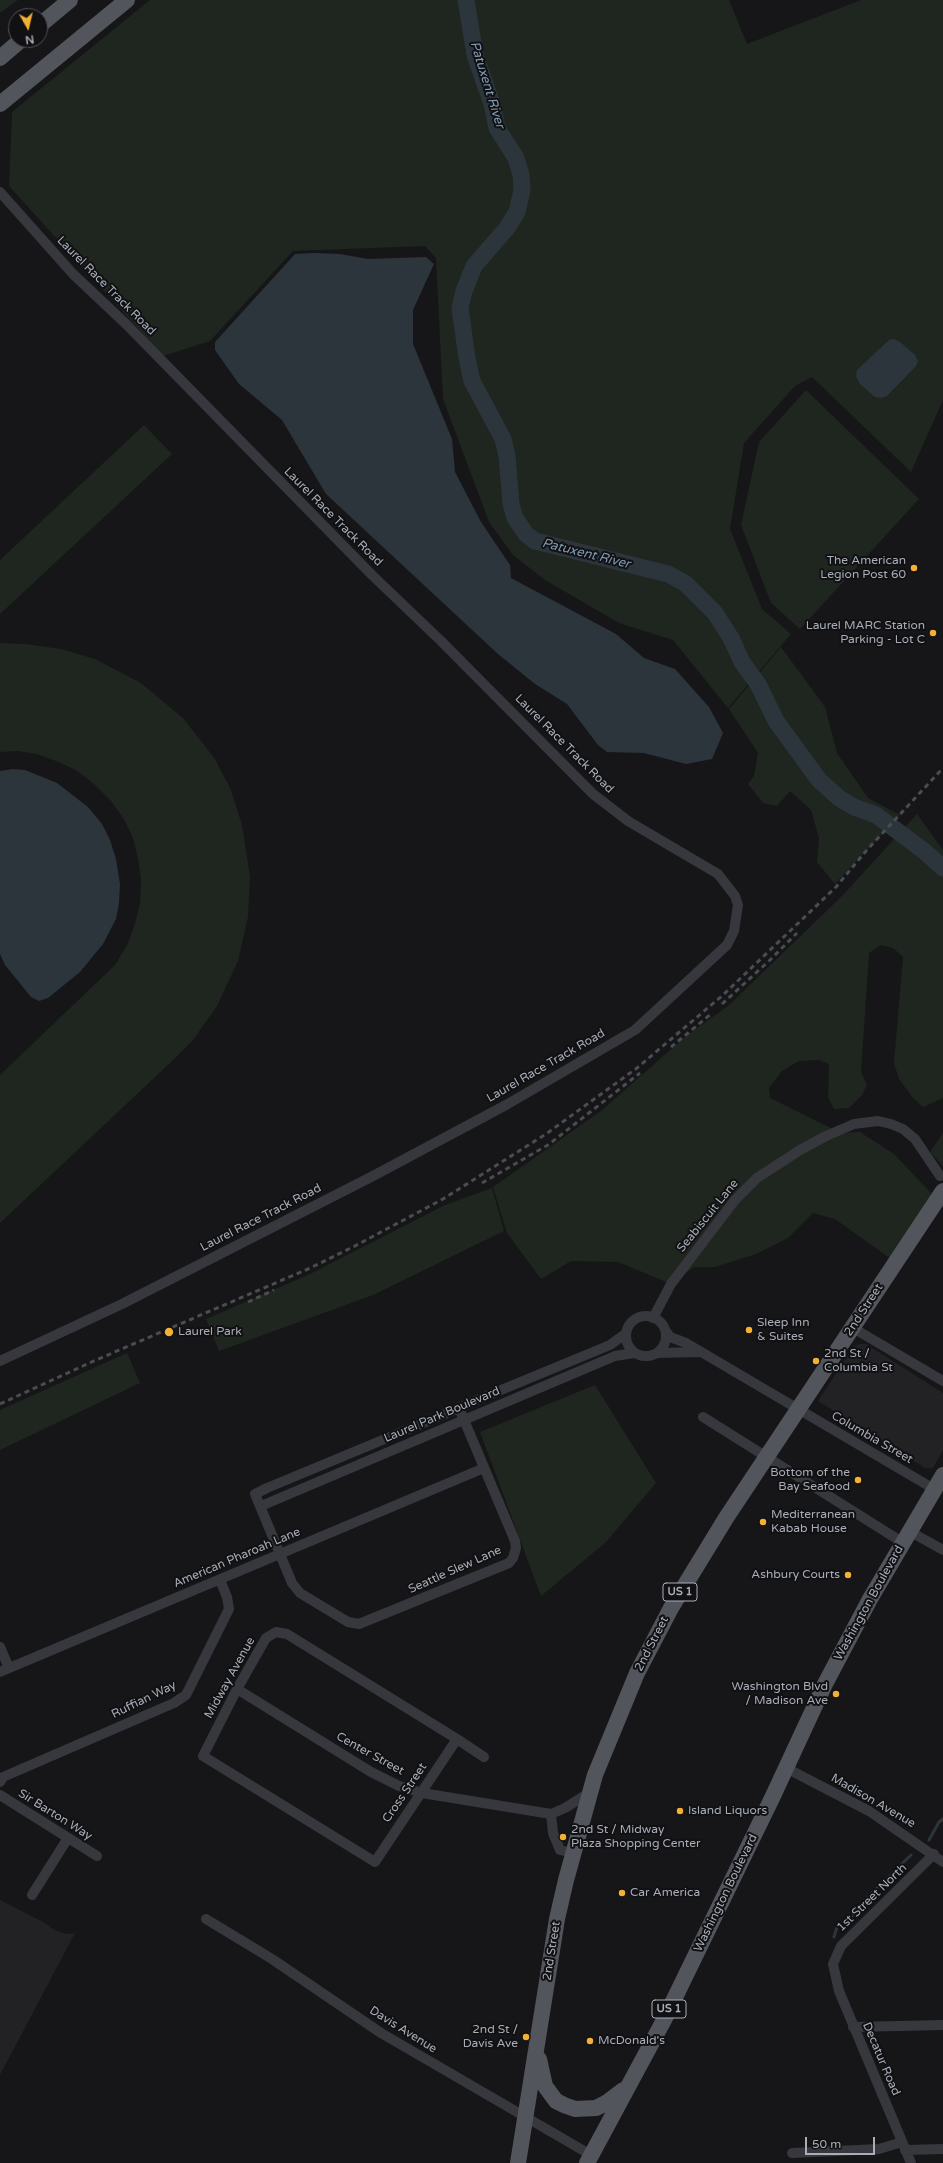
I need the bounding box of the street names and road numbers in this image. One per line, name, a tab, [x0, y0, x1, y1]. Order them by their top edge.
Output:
street label: Laurel Race Track Road	[54, 234, 158, 338]
street label: Laurel Race Track Road	[281, 465, 385, 569]
street label: Laurel Race Track Road	[512, 692, 616, 796]
street label: Laurel Race Track Road	[484, 1026, 608, 1106]
street label: Seabiscuit Lane	[674, 1177, 742, 1255]
street label: Laurel Race Track Road	[198, 1181, 324, 1255]
street label: 2nd Street	[842, 1281, 886, 1339]
street label: Laurel Park Boulevard	[382, 1384, 502, 1446]
street label: Columbia Street	[829, 1409, 915, 1467]
street label: American Pharoah Lane	[171, 1525, 303, 1591]
street label: Seattle Slew Lane	[406, 1543, 504, 1597]
street label: Washington Boulevard	[831, 1543, 907, 1663]
road number: US 1	[663, 1583, 697, 1601]
street label: 2nd Street	[632, 1614, 672, 1674]
street label: Midway Avenue	[202, 1635, 258, 1721]
street label: Ruffian Way	[109, 1678, 179, 1722]
street label: Center Street	[334, 1729, 406, 1779]
street label: Cross Street	[380, 1760, 430, 1826]
street label: Madison Avenue	[828, 1771, 918, 1831]
street label: Sir Barton Way	[15, 1786, 95, 1844]
street label: Washington Boulevard	[691, 1832, 761, 1954]
street label: 1st Street North	[834, 1861, 910, 1935]
street label: 2nd Street	[540, 1920, 564, 1982]
road number: US 1	[652, 2000, 686, 2018]
street label: Davis Avenue	[367, 2004, 439, 2056]
street label: Decatur Road	[859, 2020, 903, 2098]

